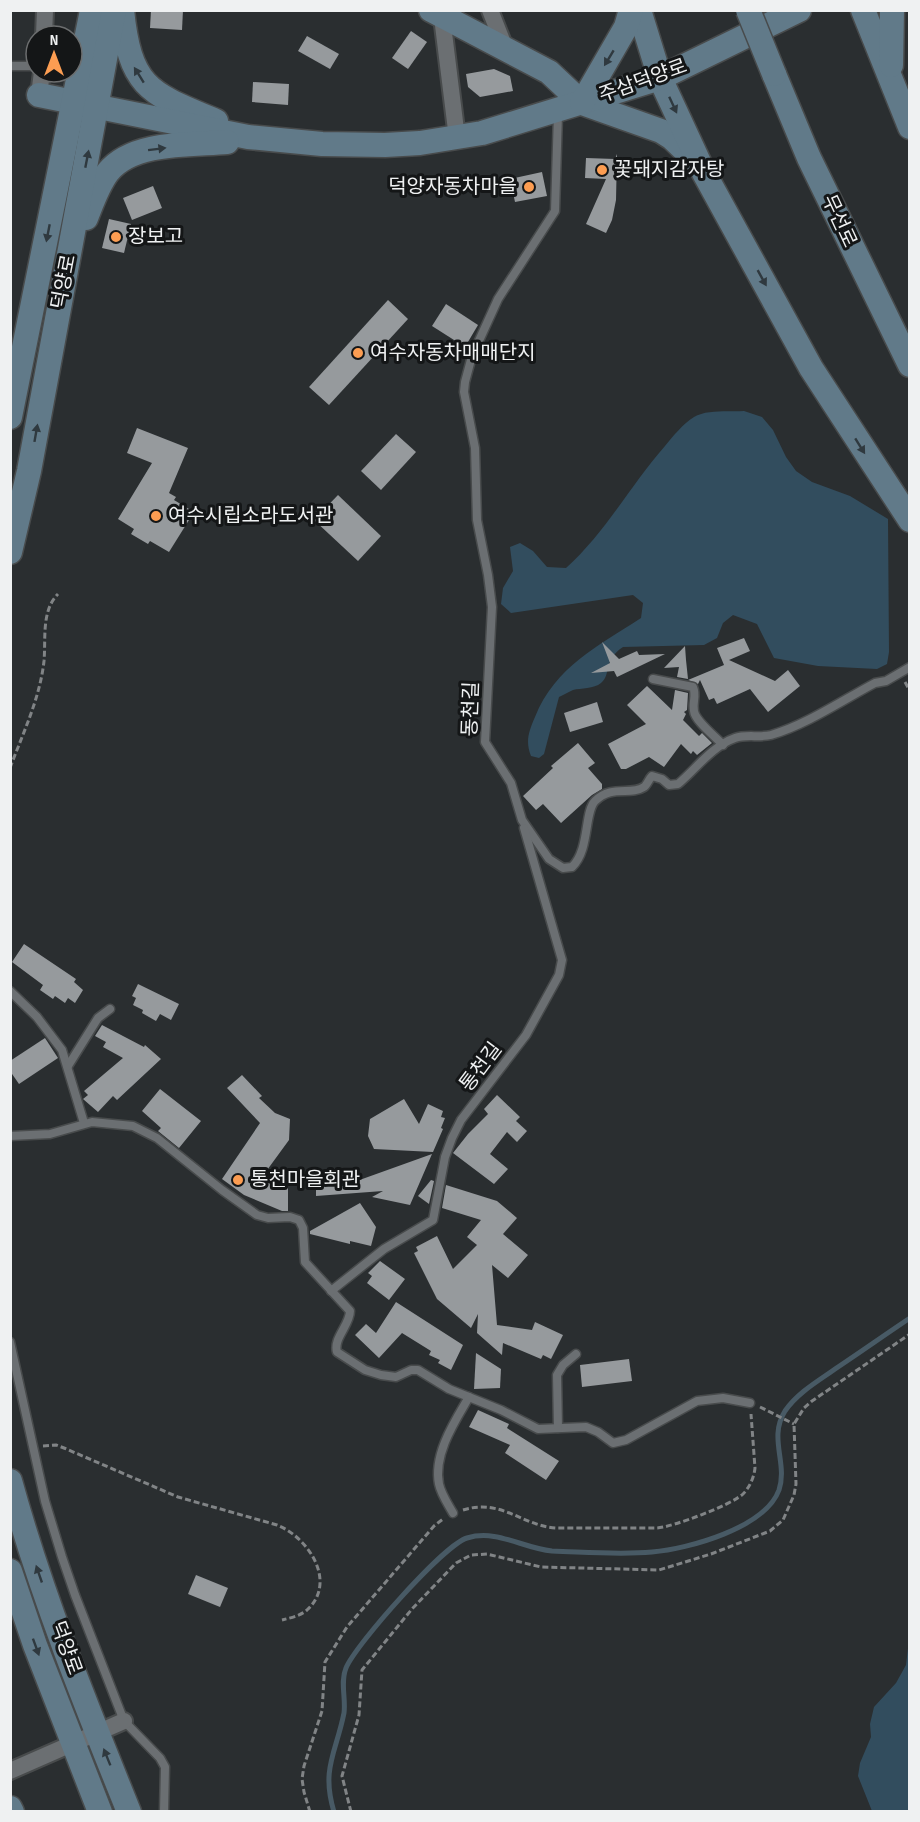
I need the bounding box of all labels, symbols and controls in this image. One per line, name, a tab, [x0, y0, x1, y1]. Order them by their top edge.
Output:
north arrow	[24, 24, 84, 84]
text: N	[50, 31, 58, 50]
one-way arrow	[603, 50, 614, 66]
street label: 주삼덕양로	[596, 54, 690, 108]
one-way arrow	[133, 67, 145, 83]
one-way arrow	[668, 97, 677, 114]
one-way arrow	[147, 144, 166, 153]
one-way arrow	[83, 149, 92, 168]
place label: 꽃돼지감자탕	[614, 158, 724, 182]
marker: 꽃돼지감자탕	[595, 163, 609, 177]
place label: 덕양자동차마을	[388, 175, 517, 199]
marker: 덕양자동차마을	[522, 180, 536, 194]
street label: 무선로	[816, 191, 862, 251]
one-way arrow	[43, 223, 52, 242]
place label: 장보고	[128, 225, 183, 249]
marker: 장보고	[109, 230, 123, 244]
street label: 덕양로	[47, 253, 81, 311]
one-way arrow	[757, 270, 767, 287]
place label: 여수자동차매매단지	[370, 341, 536, 365]
marker: 여수자동차매매단지	[351, 346, 365, 360]
one-way arrow	[31, 424, 40, 443]
one-way arrow	[855, 438, 866, 455]
place label: 여수시립소라도서관	[168, 504, 334, 528]
marker: 여수시립소라도서관	[149, 509, 163, 523]
street label: 동천길	[458, 681, 484, 737]
street label: 통천길	[455, 1038, 507, 1096]
place label: 통천마을회관	[250, 1168, 360, 1192]
marker: 통천마을회관	[231, 1173, 245, 1187]
one-way arrow	[34, 1565, 44, 1583]
street label: 덕양로	[45, 1618, 87, 1678]
one-way arrow	[32, 1638, 42, 1656]
one-way arrow	[102, 1748, 112, 1766]

